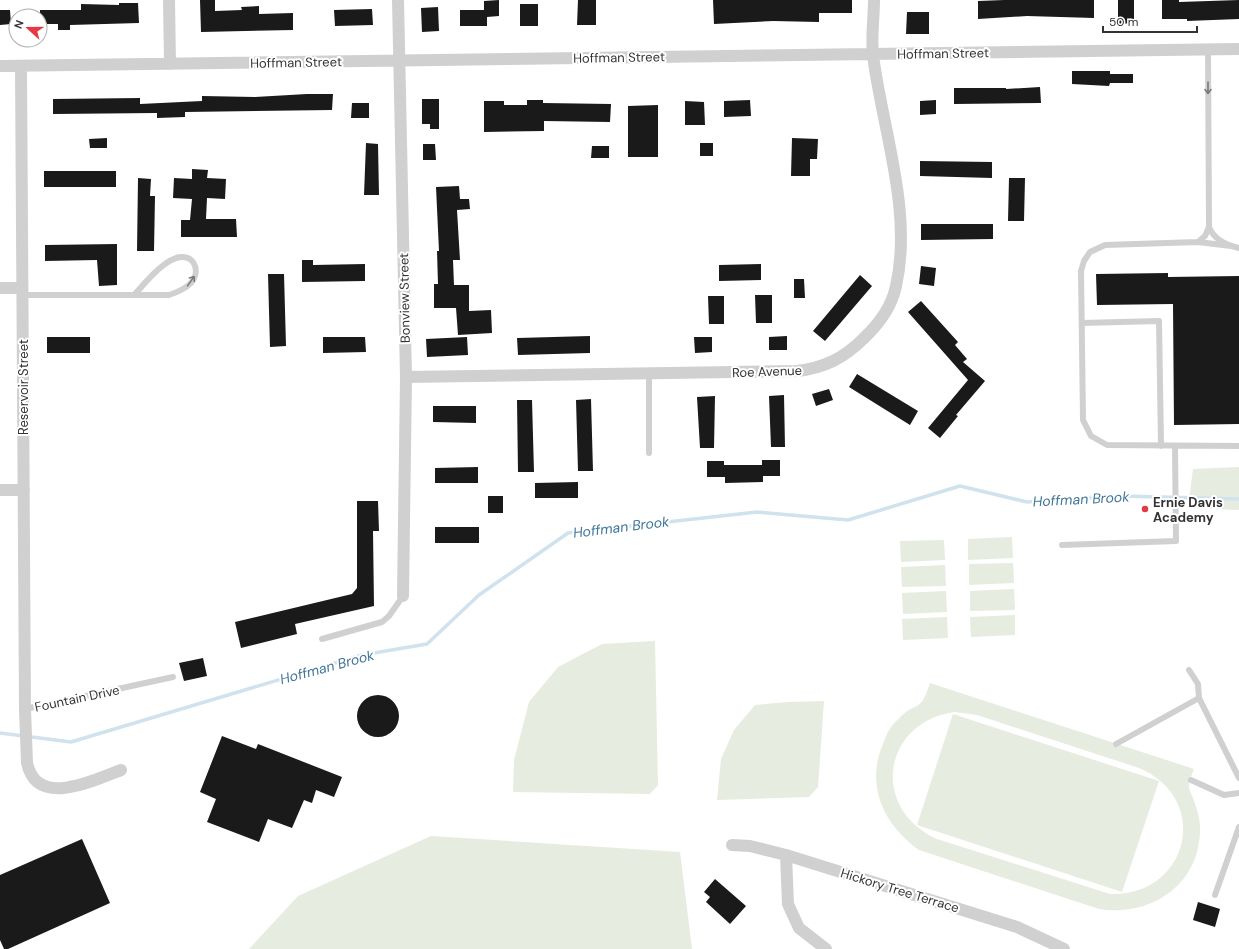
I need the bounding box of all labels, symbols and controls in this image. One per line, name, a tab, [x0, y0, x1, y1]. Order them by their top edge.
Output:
north arrow	[8, 8, 48, 48]
scale bar	[1103, 8, 1197, 34]
text: 50 m	[1109, 14, 1138, 30]
text: N	[11, 18, 27, 31]
street label: Hoffman Street	[897, 44, 989, 63]
street label: Hoffman Street	[573, 48, 665, 67]
street label: Hoffman Street	[250, 53, 342, 72]
one-way arrow	[1204, 81, 1212, 94]
street label: Bonview Street	[395, 253, 414, 343]
one-way arrow	[187, 275, 195, 286]
street label: Reservoir Street	[15, 339, 32, 435]
street label: Roe Avenue	[732, 362, 802, 381]
water label: Hoffman Brook	[1032, 487, 1131, 511]
place label: Ernie Davis Academy	[1153, 494, 1223, 526]
marker: Ernie Davis Academy	[1140, 504, 1150, 514]
water label: Hoffman Brook	[572, 512, 671, 542]
water label: Hoffman Brook	[278, 646, 377, 688]
street label: Fountain Drive	[33, 681, 121, 716]
street label: Hickory Tree Terrace	[839, 864, 961, 917]

